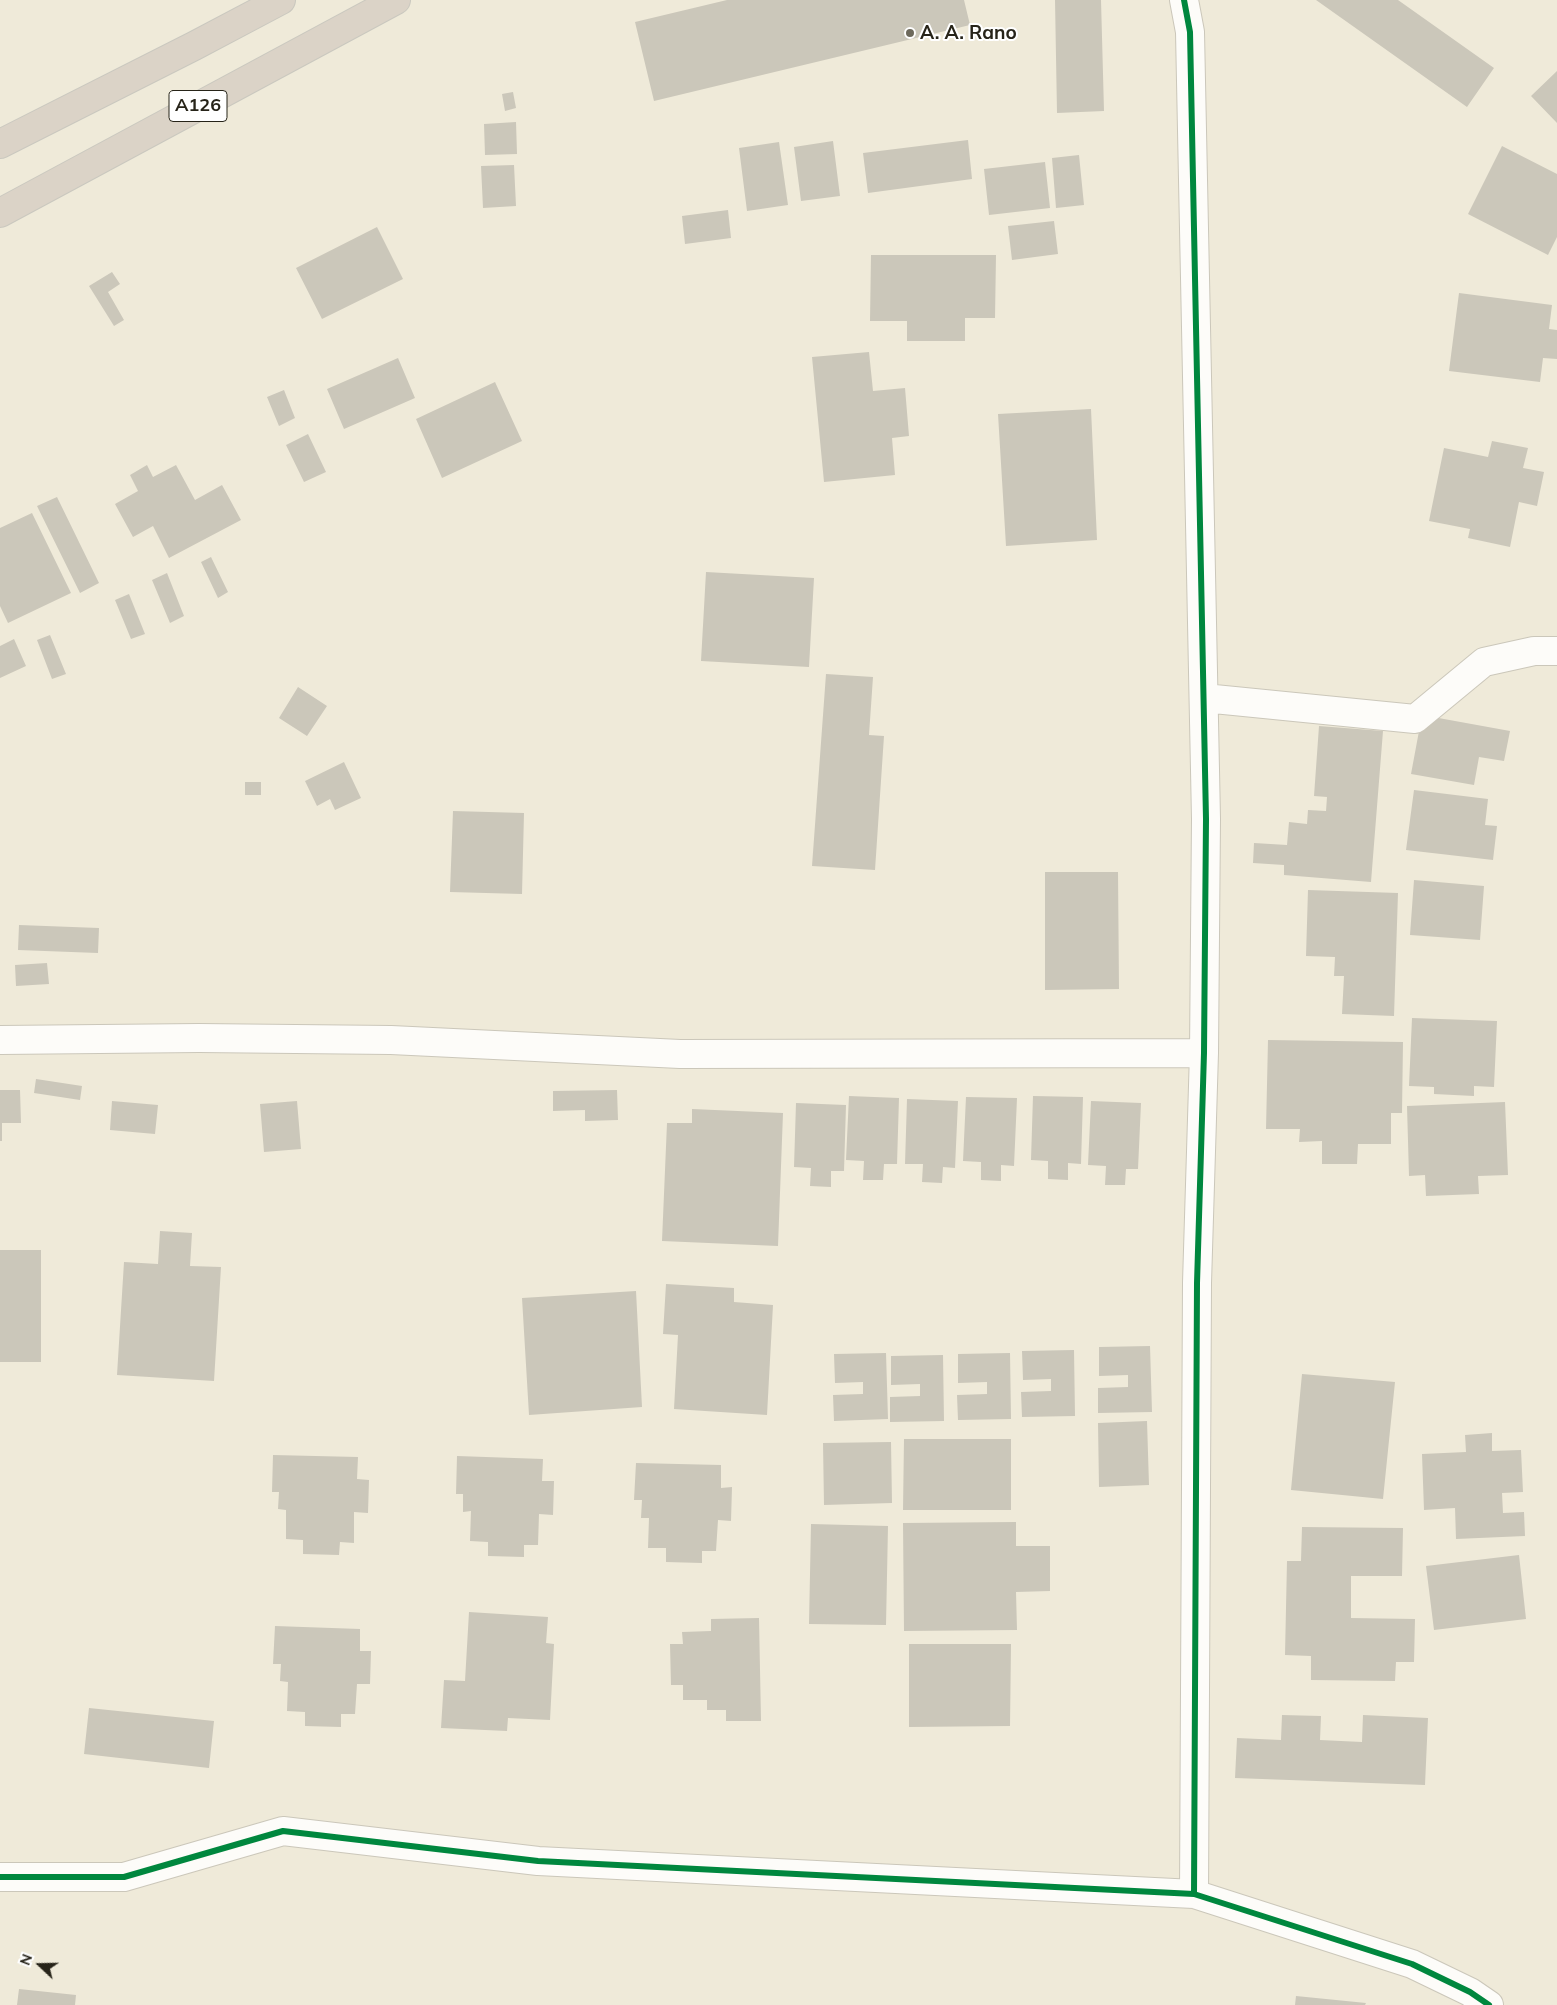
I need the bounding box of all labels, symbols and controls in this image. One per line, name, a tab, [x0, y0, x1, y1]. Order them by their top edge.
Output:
place label: A. A. Rano	[920, 22, 1017, 44]
marker: A. A. Rano	[904, 27, 916, 39]
road number: A126	[169, 90, 227, 122]
north arrow	[15, 1940, 65, 1990]
text: N	[16, 1951, 36, 1968]

